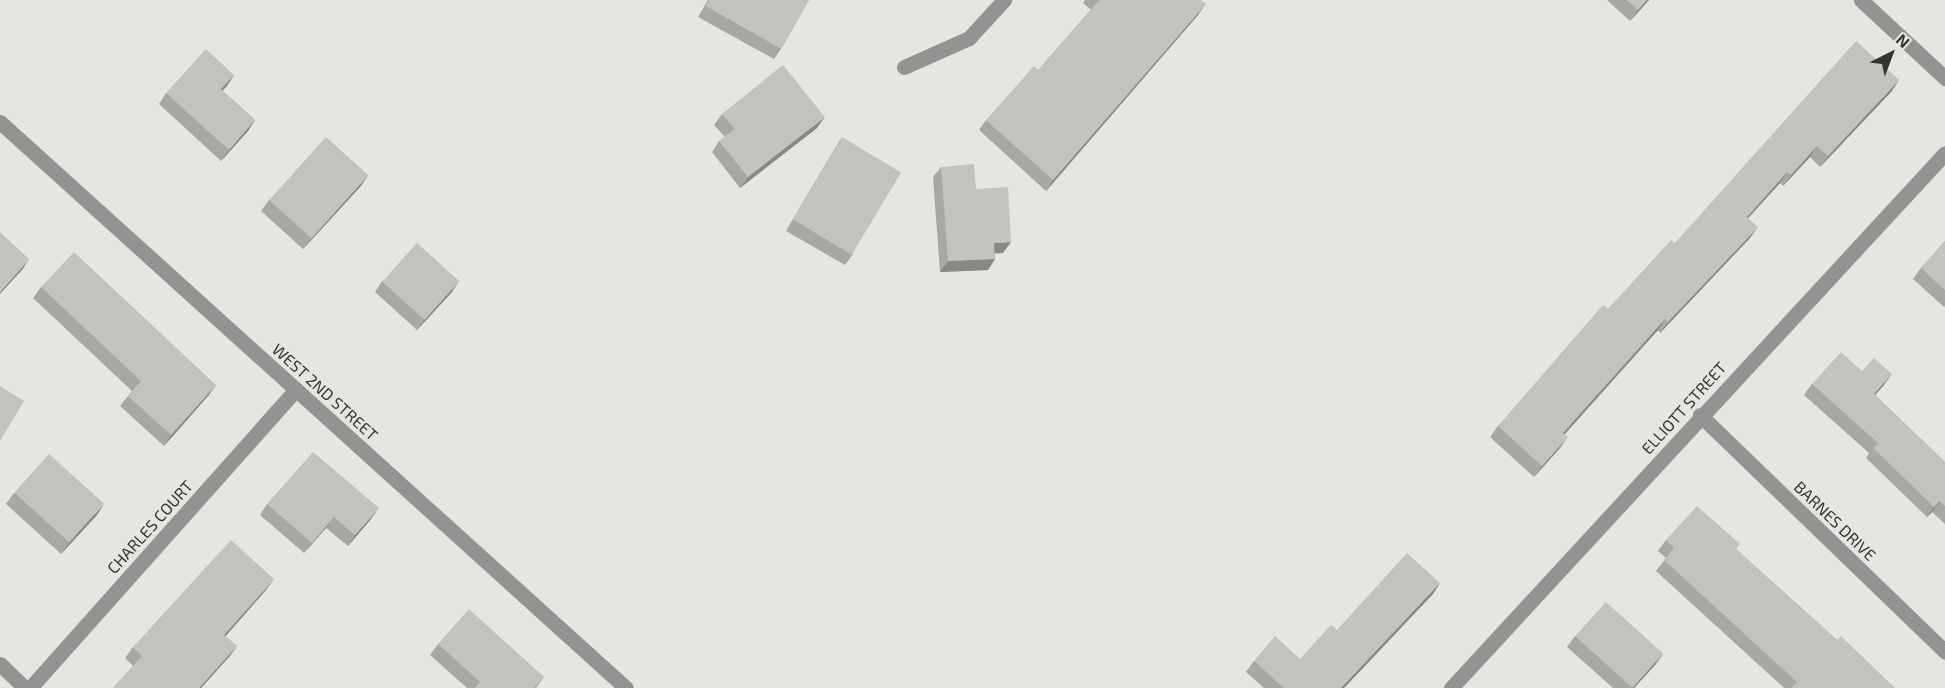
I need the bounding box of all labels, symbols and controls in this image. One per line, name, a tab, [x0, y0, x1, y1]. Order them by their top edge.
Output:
north arrow	[1861, 24, 1921, 84]
text: N	[1893, 29, 1914, 51]
street label: WEST 2ND STREET	[268, 339, 382, 445]
street label: ELLIOTT STREET	[1638, 358, 1730, 458]
street label: CHARLES COURT	[103, 476, 197, 578]
street label: BARNES DRIVE	[1790, 477, 1880, 565]

